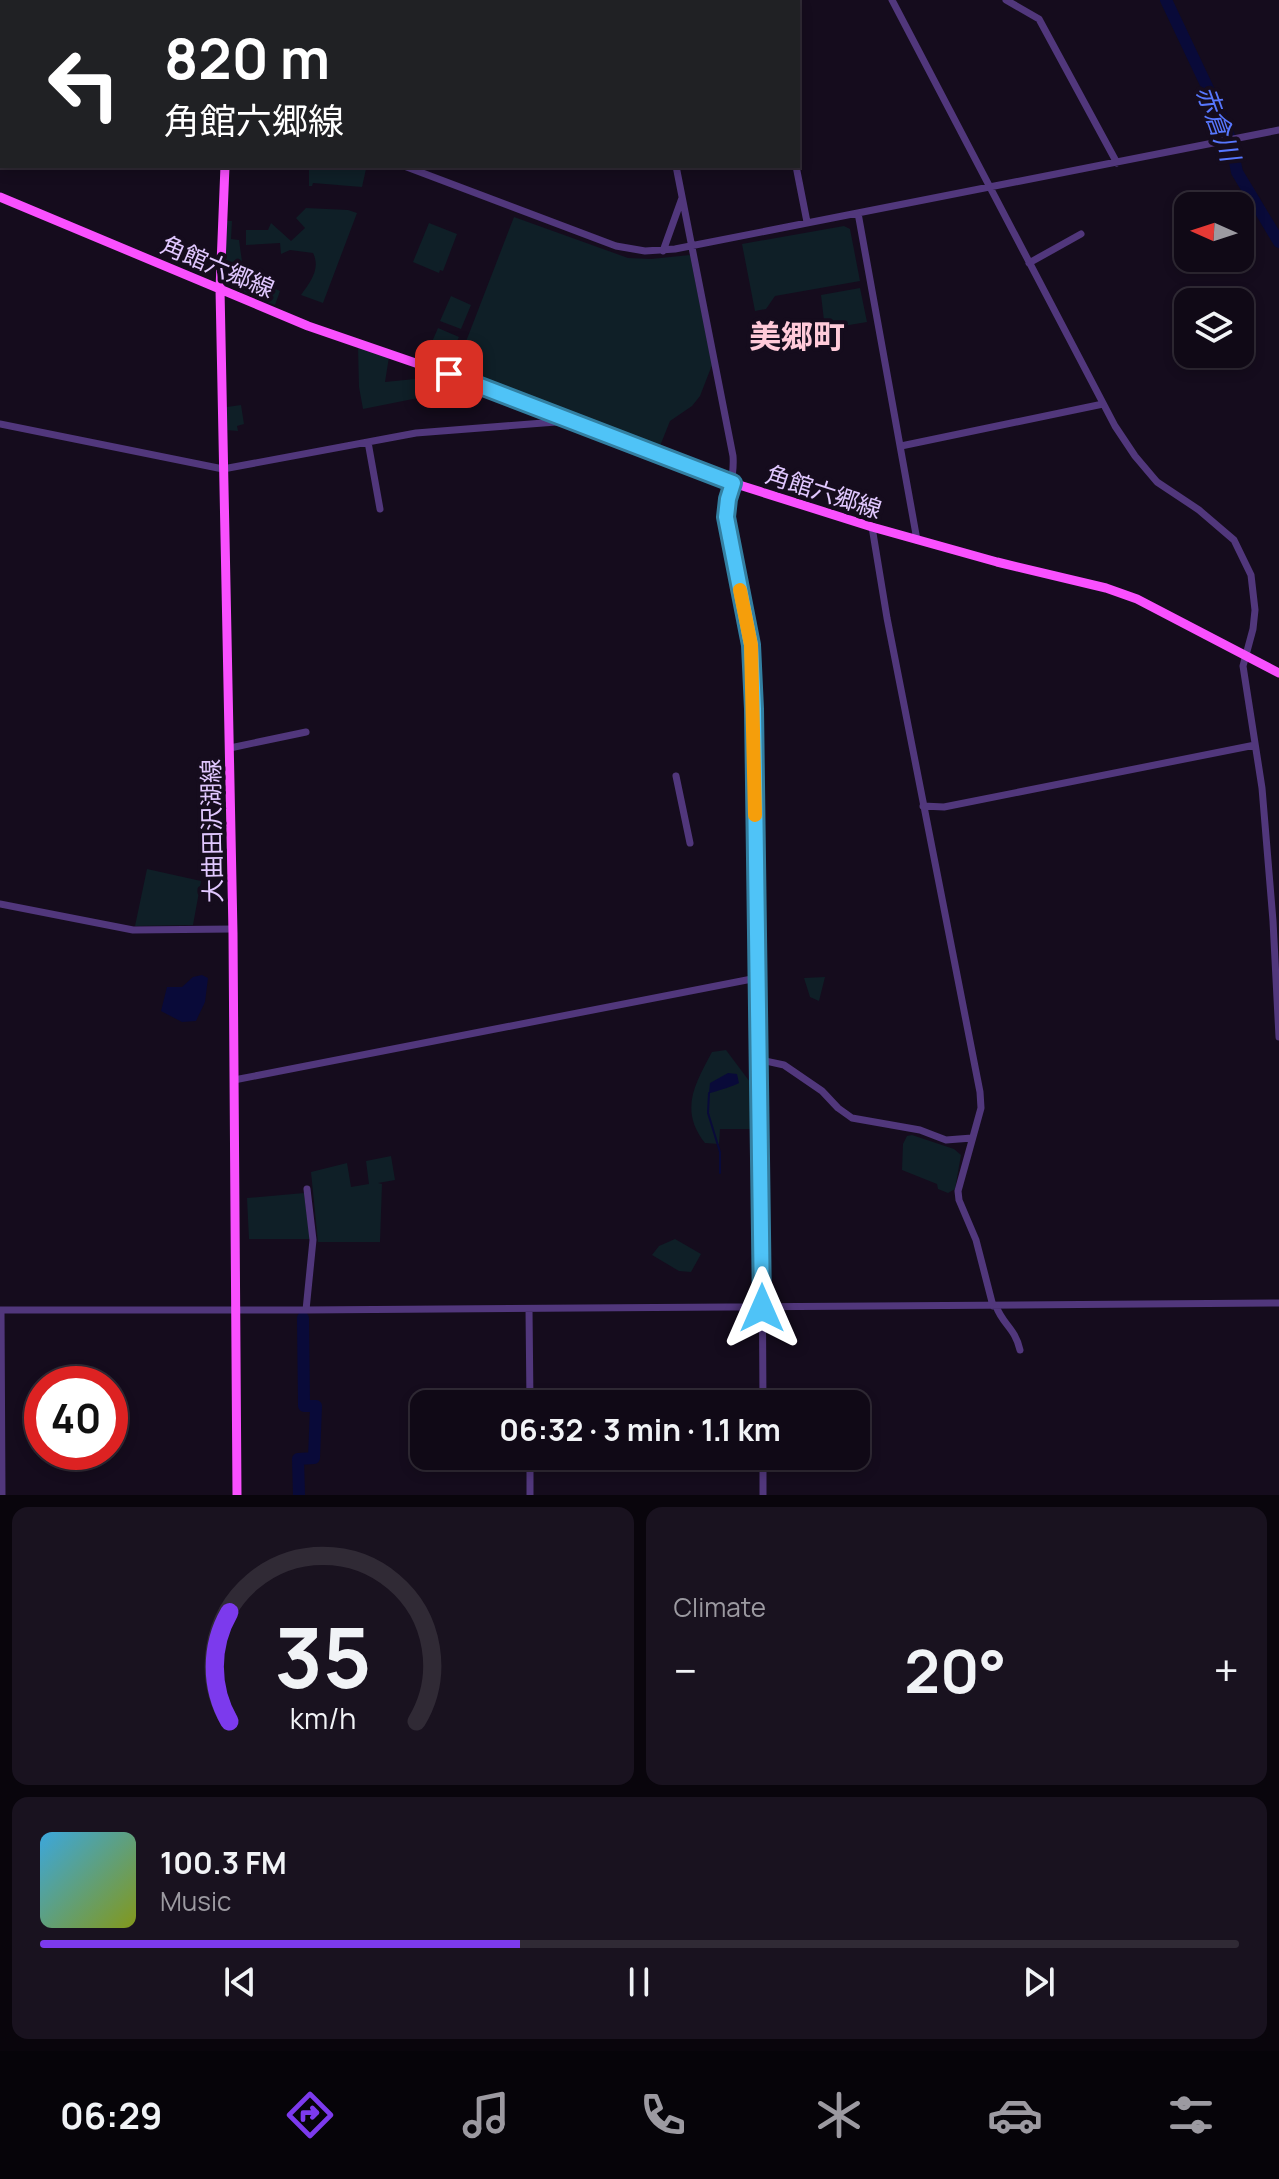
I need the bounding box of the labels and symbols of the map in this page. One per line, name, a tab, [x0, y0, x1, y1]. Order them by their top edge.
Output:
water label: 赤倉川	[1189, 80, 1250, 169]
north arrow	[1174, 192, 1254, 272]
street label: 角館六郷線	[156, 227, 280, 305]
district label: 美郷町	[749, 314, 845, 358]
pin	[415, 340, 483, 408]
street label: 角館六郷線	[762, 457, 886, 525]
street label: 大曲田沢湖線	[193, 759, 229, 903]
position arrow	[720, 1266, 804, 1350]
speed limit sign: 40	[24, 1366, 128, 1470]

